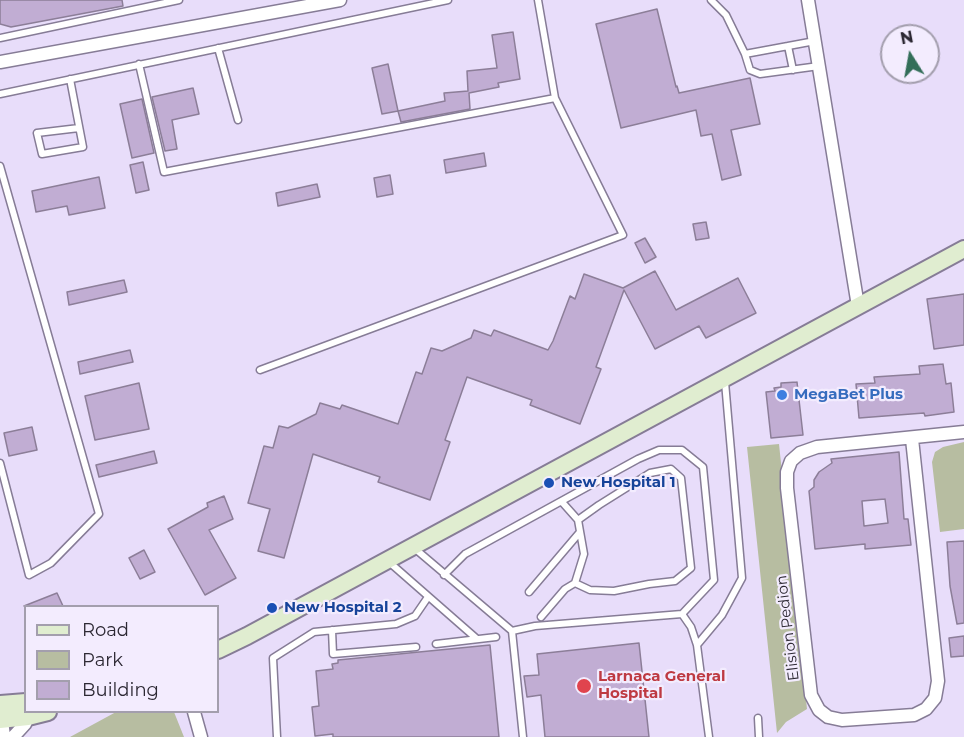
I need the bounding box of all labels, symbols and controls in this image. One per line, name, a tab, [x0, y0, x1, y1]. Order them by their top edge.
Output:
north arrow	[880, 24, 940, 84]
text: N	[899, 27, 915, 48]
place label: MegaBet Plus	[794, 386, 903, 404]
marker: MegaBet Plus	[775, 388, 789, 402]
place label: New Hospital 1	[561, 474, 676, 492]
marker: New Hospital 1	[542, 476, 556, 490]
street label: Elision Pedion	[773, 574, 803, 682]
place label: New Hospital 2	[284, 599, 402, 617]
marker: New Hospital 2	[265, 601, 279, 615]
legend	[24, 605, 219, 713]
text: Road	[82, 619, 129, 641]
text: Park	[82, 649, 123, 671]
place label: Larnaca General Hospital	[598, 668, 725, 703]
marker: Larnaca General Hospital	[575, 677, 593, 695]
text: Building	[82, 679, 159, 701]

